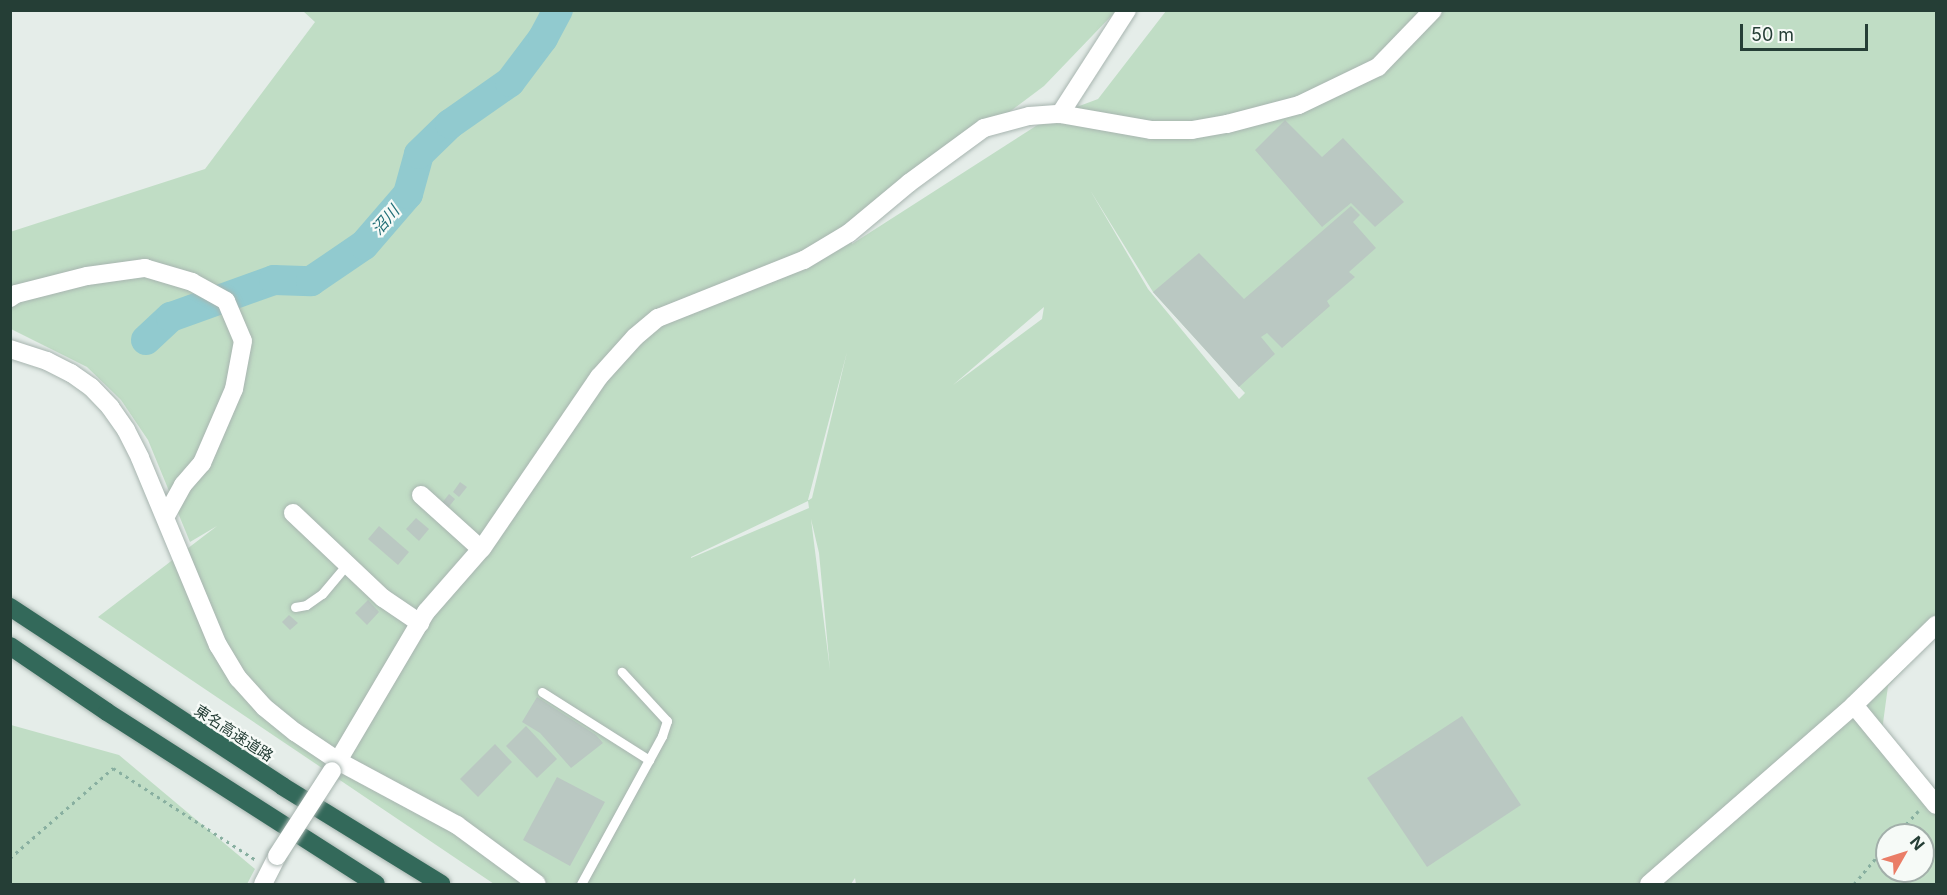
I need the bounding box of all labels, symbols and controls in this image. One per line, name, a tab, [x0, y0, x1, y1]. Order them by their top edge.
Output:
scale bar	[1743, 12, 1870, 50]
text: 50 m	[1751, 24, 1794, 45]
water label: 沼川	[367, 202, 403, 238]
street label: 東名高速道路	[191, 701, 277, 765]
north arrow	[1875, 823, 1935, 883]
text: N	[1906, 832, 1929, 854]

